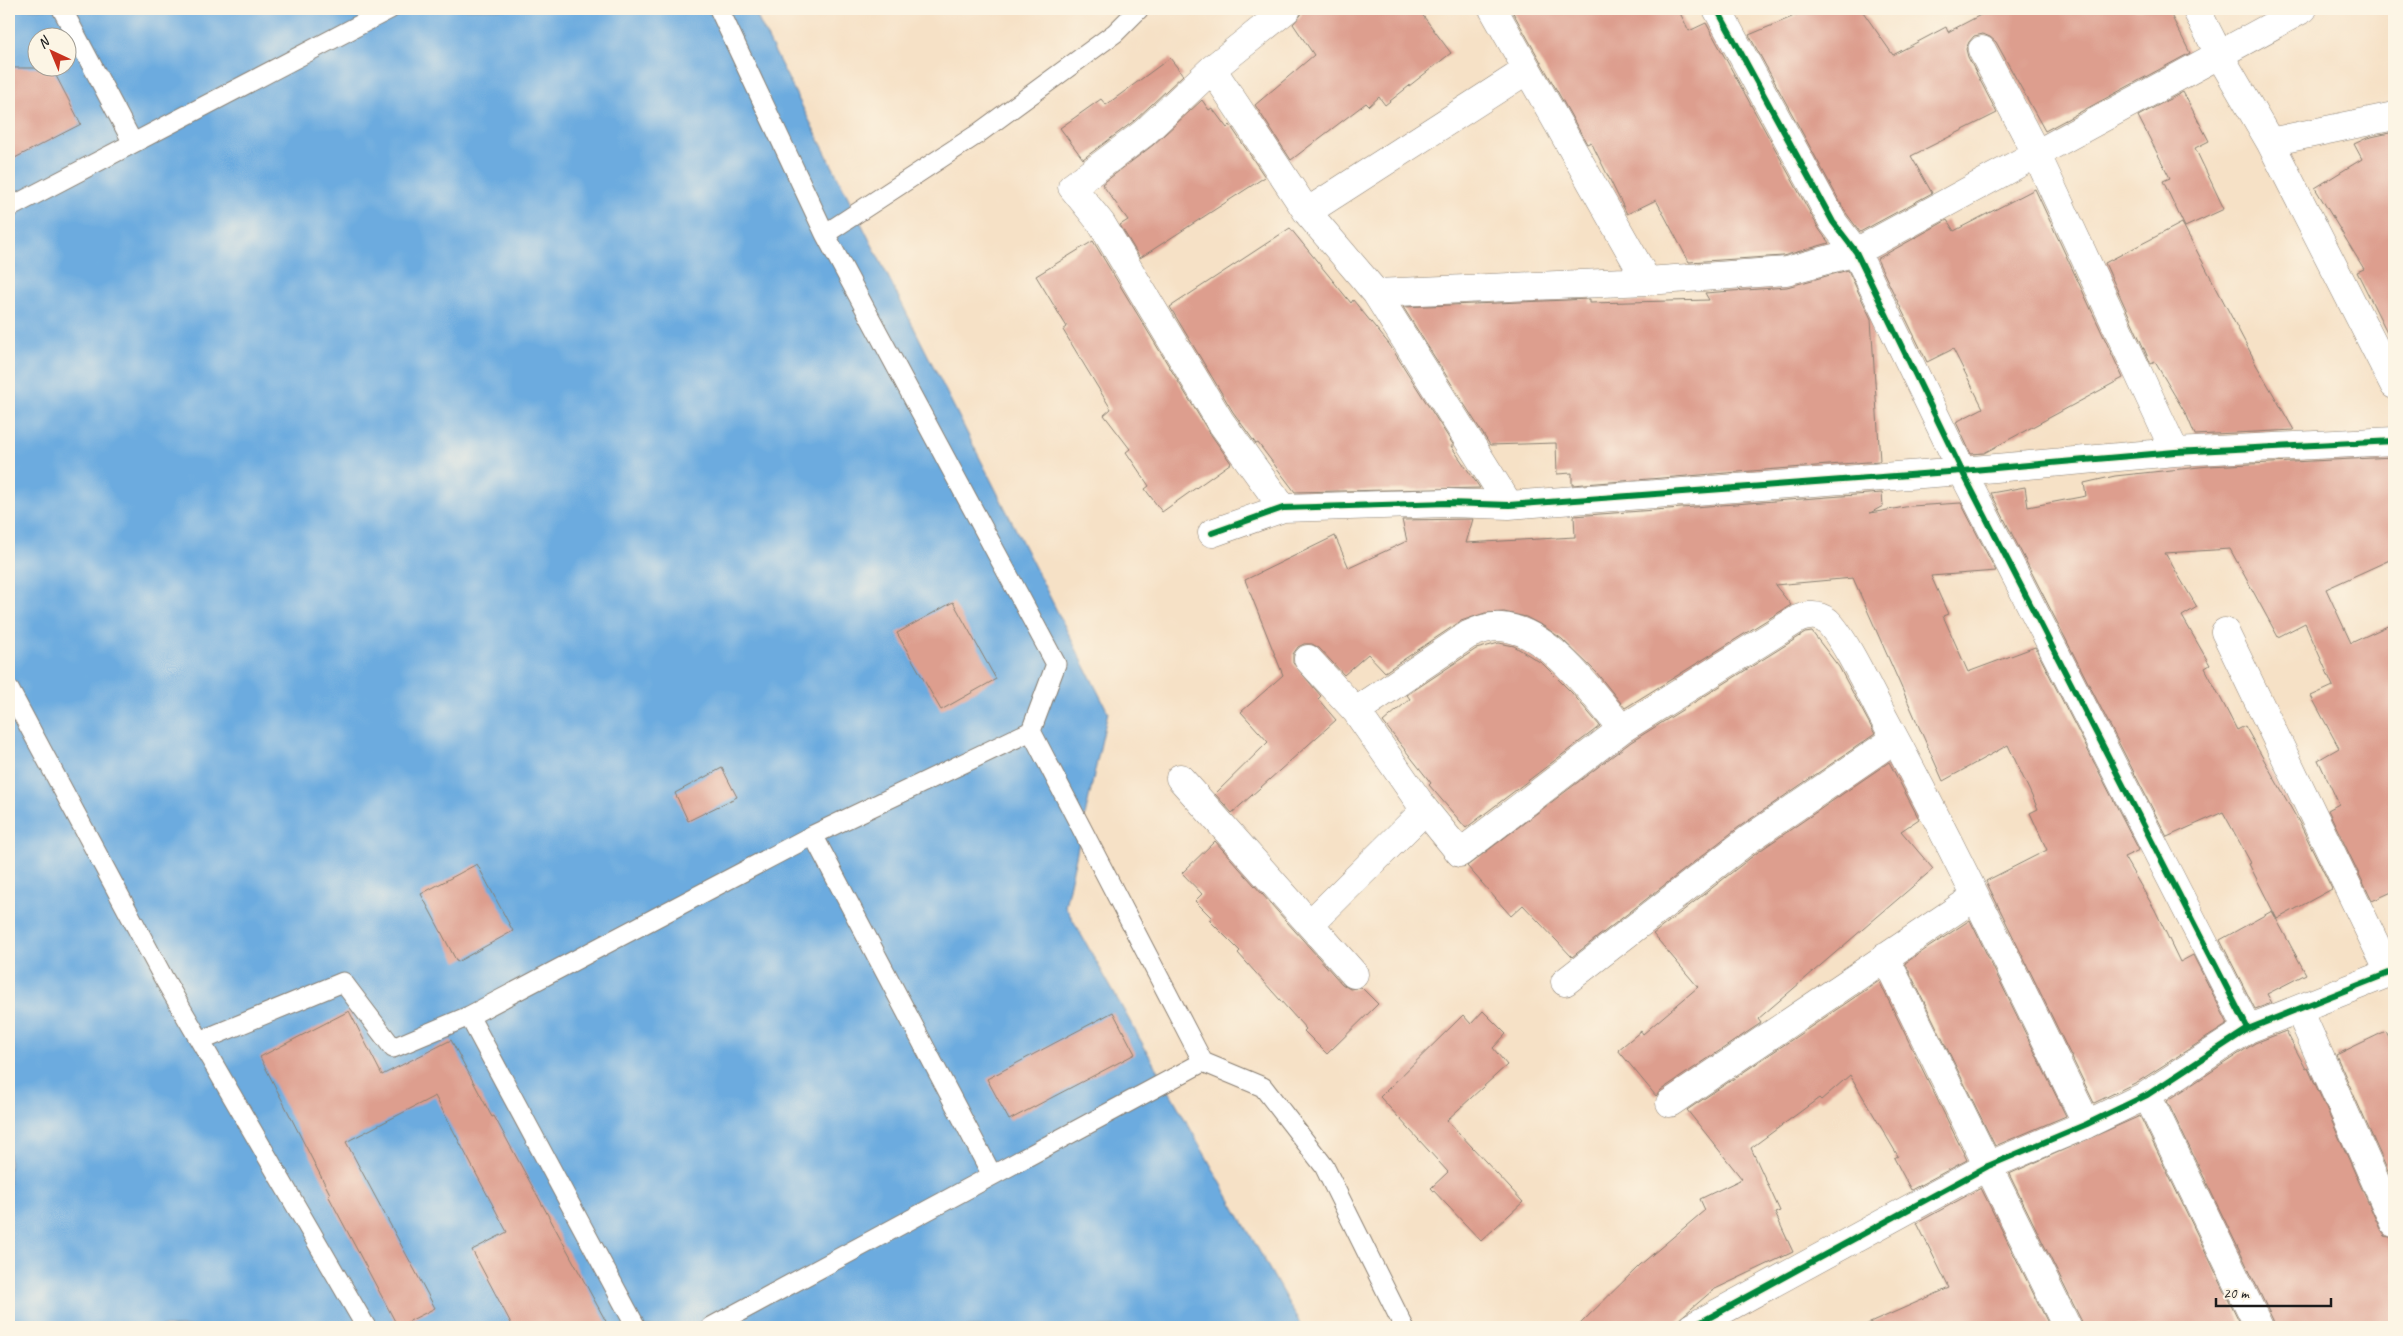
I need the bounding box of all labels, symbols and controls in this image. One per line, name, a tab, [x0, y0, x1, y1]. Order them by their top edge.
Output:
north arrow	[28, 28, 78, 78]
text: N	[34, 32, 54, 52]
scale bar	[2216, 1276, 2330, 1308]
text: 20 m	[2223, 1284, 2250, 1303]

